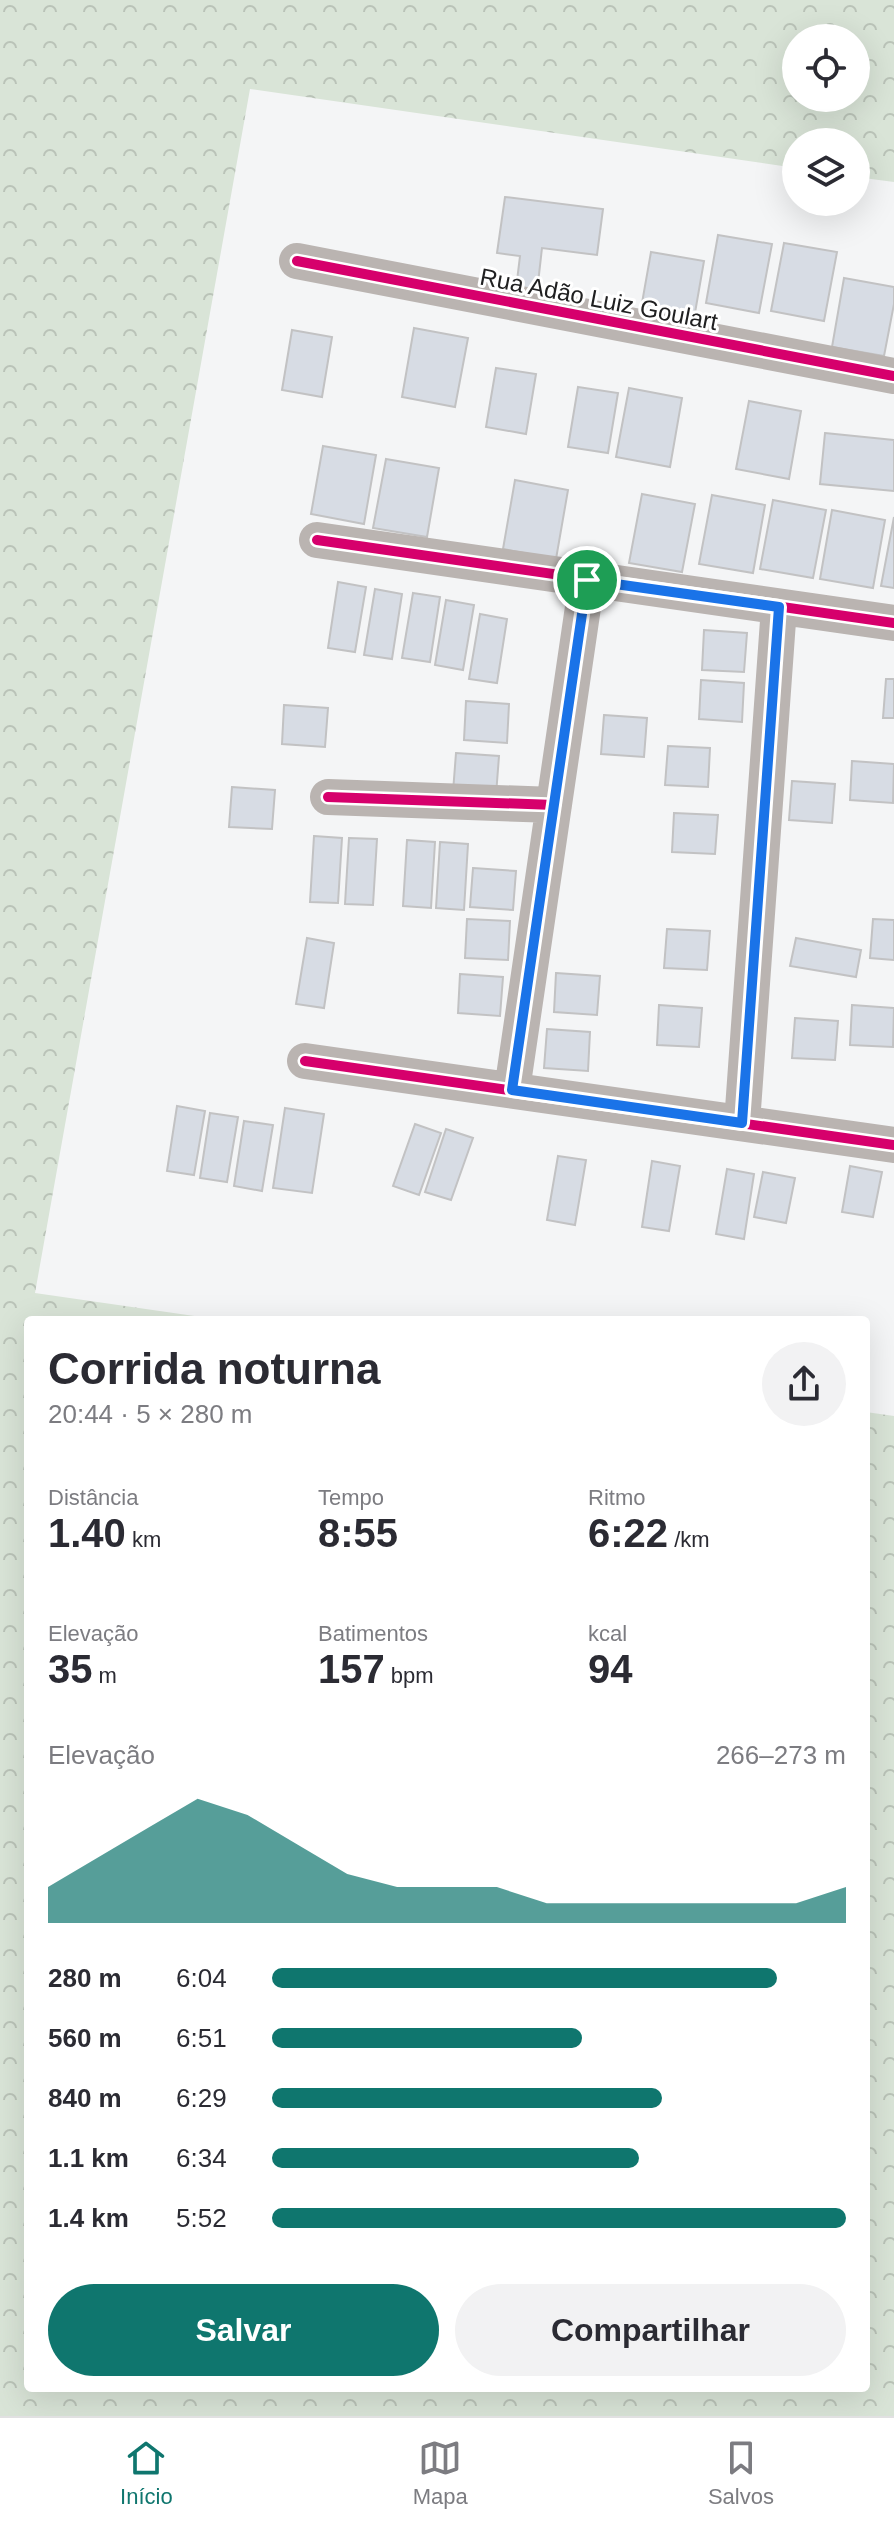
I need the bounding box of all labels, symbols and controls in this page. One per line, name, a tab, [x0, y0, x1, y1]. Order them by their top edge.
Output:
map controls	[782, 24, 870, 216]
button: locate	[782, 24, 870, 112]
button: layers	[782, 128, 870, 216]
street label: Rua Adão Luiz Goulart	[478, 263, 720, 335]
pin	[553, 546, 621, 614]
icon: arrive	[565, 558, 609, 602]
button: share	[762, 1342, 846, 1426]
text: Corrida noturna	[48, 1344, 380, 1393]
text: 20:44 · 5 × 280 m	[48, 1399, 253, 1429]
text: Distância	[48, 1485, 138, 1510]
text: Tempo	[318, 1485, 384, 1510]
text: Ritmo	[588, 1485, 645, 1510]
text: 1.40	[48, 1511, 126, 1555]
text: 8:55	[318, 1511, 398, 1555]
text: 6:22	[588, 1511, 668, 1555]
text: km	[126, 1527, 161, 1552]
text: /km	[668, 1527, 710, 1552]
text: Elevação	[48, 1621, 139, 1646]
text: Batimentos	[318, 1621, 428, 1646]
text: kcal	[588, 1621, 627, 1646]
text: 35	[48, 1647, 93, 1691]
text: 157	[318, 1647, 385, 1691]
text: 94	[588, 1647, 633, 1691]
text: m	[93, 1663, 117, 1688]
text: bpm	[385, 1663, 434, 1688]
text: Elevação	[48, 1740, 155, 1770]
text: 266–273 m	[716, 1740, 846, 1770]
text: 280 m	[48, 1963, 122, 1993]
text: 6:04	[176, 1963, 227, 1993]
text: 560 m	[48, 2023, 122, 2053]
text: 6:51	[176, 2023, 227, 2053]
text: 840 m	[48, 2083, 122, 2113]
text: 6:29	[176, 2083, 227, 2113]
text: 1.1 km	[48, 2143, 129, 2173]
text: 6:34	[176, 2143, 227, 2173]
text: 1.4 km	[48, 2203, 129, 2233]
text: 5:52	[176, 2203, 227, 2233]
button: Salvar	[48, 2284, 439, 2376]
button: Compartilhar	[455, 2284, 846, 2376]
tab: Início	[120, 2436, 173, 2510]
tab: Mapa	[413, 2436, 468, 2510]
tab: Salvos	[708, 2436, 774, 2510]

